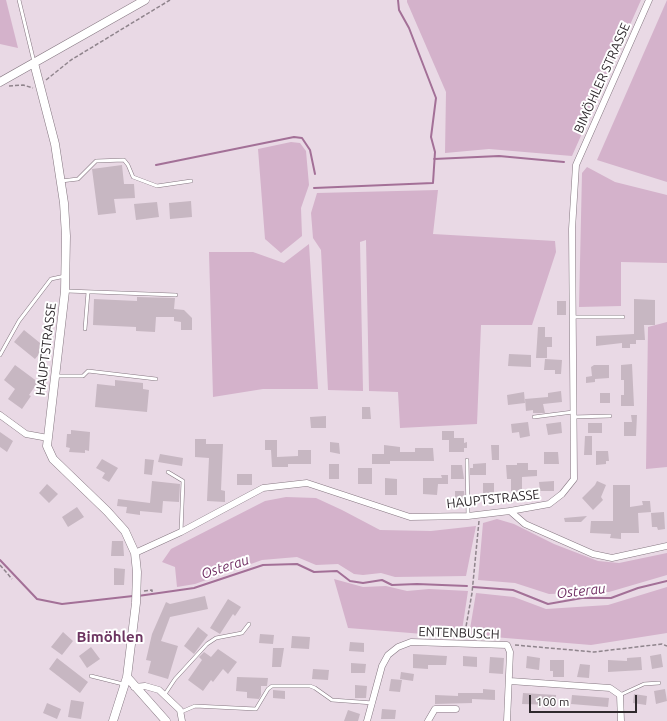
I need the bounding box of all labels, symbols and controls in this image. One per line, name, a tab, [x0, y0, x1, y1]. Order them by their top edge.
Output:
street label: BIMÖHLER STRASSE	[571, 20, 633, 136]
street label: HAUPTSTRASSE	[33, 302, 59, 396]
street label: HAUPTSTRASSE	[446, 486, 540, 512]
water label: Osterau	[199, 551, 251, 583]
water label: Osterau	[556, 580, 606, 602]
street label: ENTENBUSCH	[418, 624, 500, 642]
district label: Bimöhlen	[77, 628, 143, 646]
scale bar	[531, 687, 639, 713]
text: 100 m	[536, 695, 569, 708]

